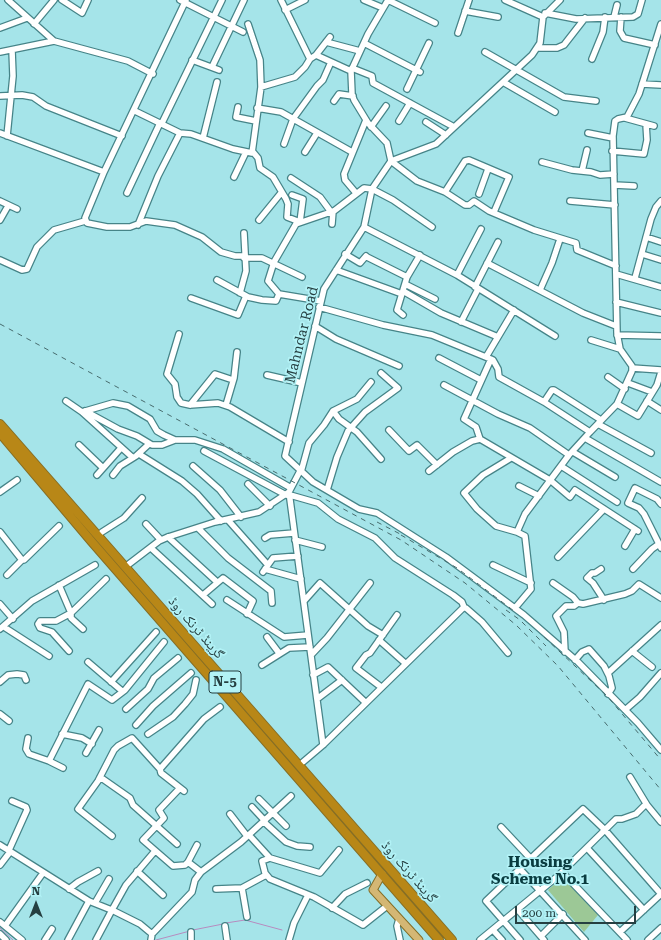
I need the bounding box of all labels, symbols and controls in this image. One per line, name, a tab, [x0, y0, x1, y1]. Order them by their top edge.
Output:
street label: Mahndar Road	[282, 285, 322, 385]
street label: گرینڈ ٹرنک روڈ	[164, 593, 228, 663]
road number: N-5	[209, 671, 241, 693]
street label: گرینڈ ٹرنک روڈ	[377, 837, 441, 907]
district label: Housing Scheme No.1	[491, 854, 589, 889]
north arrow	[16, 884, 56, 924]
text: N	[32, 885, 40, 898]
scale bar	[517, 898, 638, 924]
text: 200 m	[522, 906, 556, 920]

